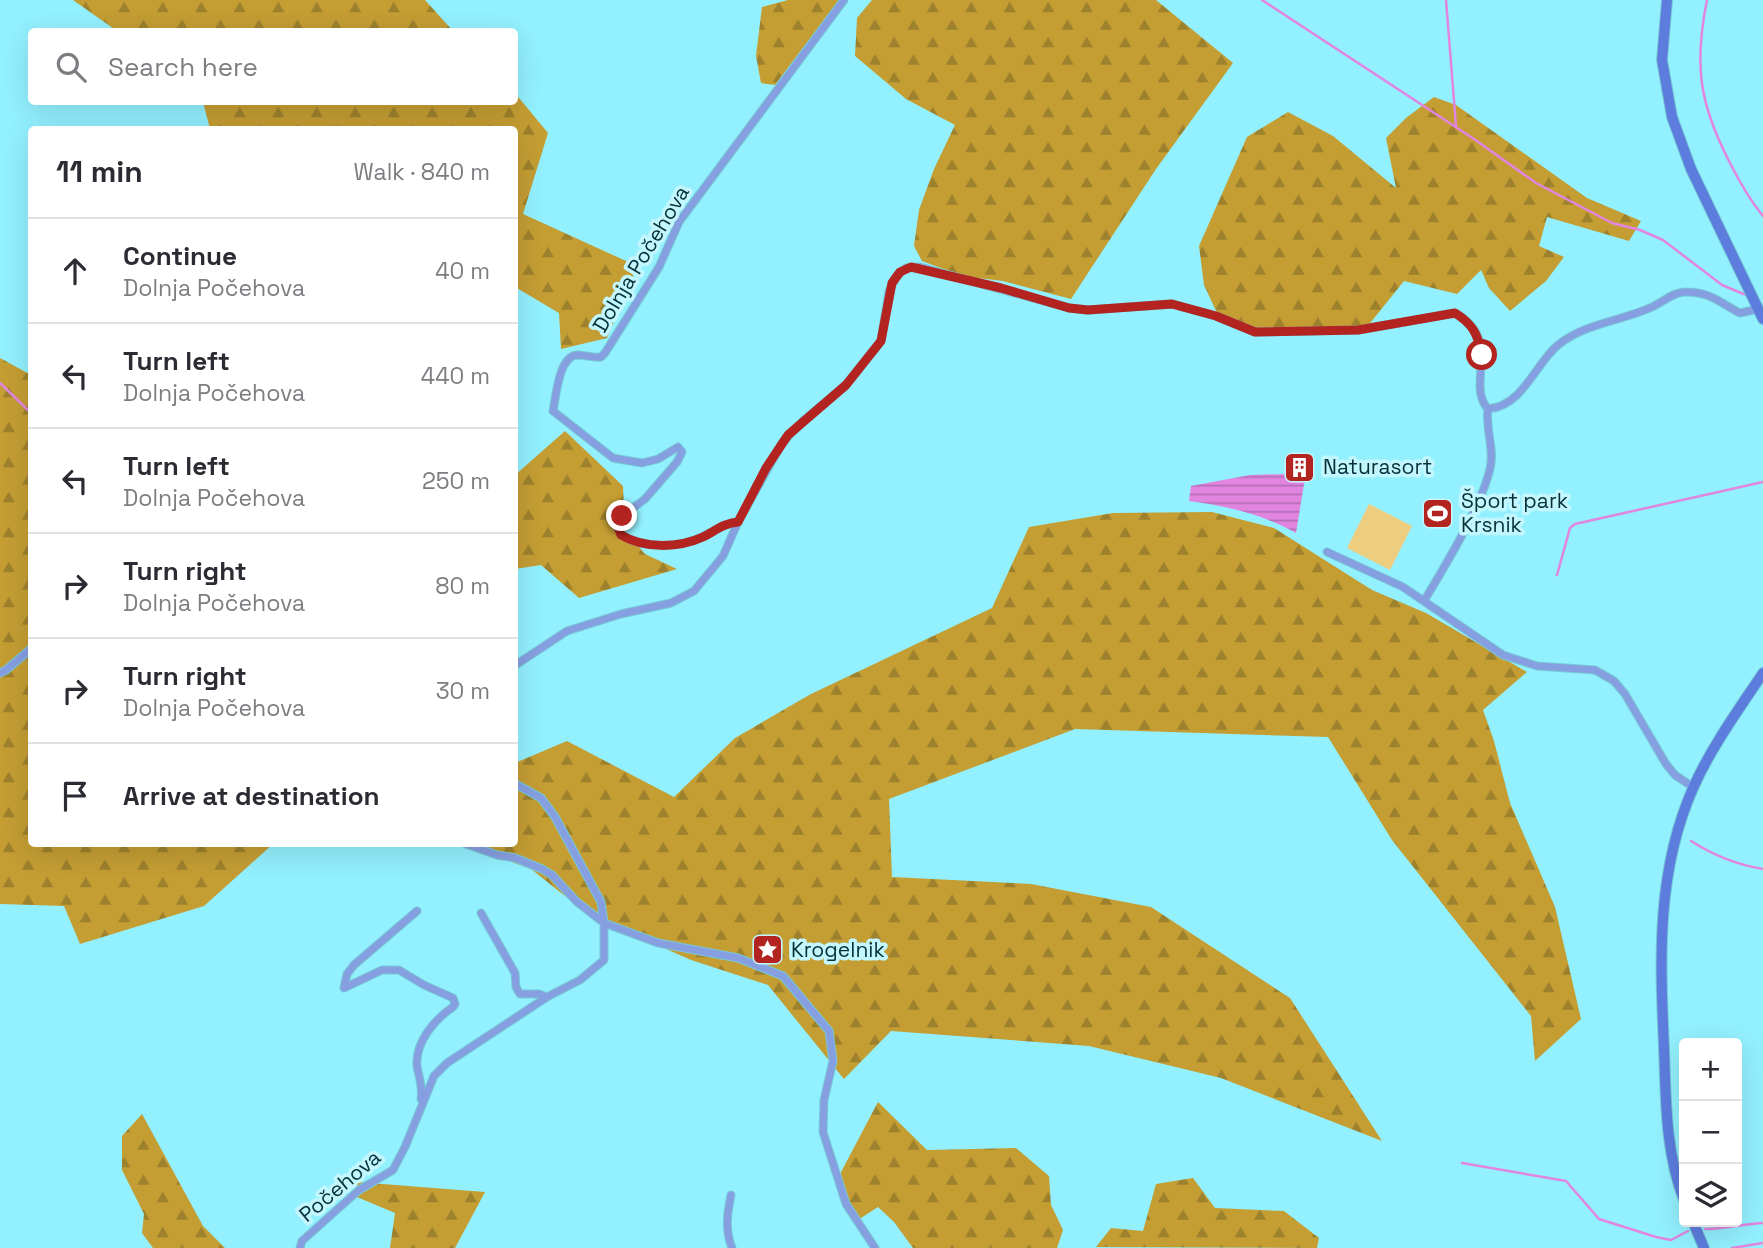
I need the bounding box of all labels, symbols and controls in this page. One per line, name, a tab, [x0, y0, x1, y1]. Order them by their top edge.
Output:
search box	[28, 28, 518, 105]
icon: search	[52, 48, 90, 86]
text: Search here	[108, 50, 258, 84]
text: 11 min	[56, 152, 143, 191]
text: Walk · 840 m	[354, 157, 490, 187]
street label: Dolnja Počehova	[586, 181, 695, 337]
text: Continue	[123, 239, 237, 273]
icon: ahead	[56, 252, 94, 290]
text: 40 m	[435, 256, 490, 286]
text: Dolnja Počehova	[123, 273, 305, 303]
route start	[1466, 339, 1497, 370]
text: Turn left	[123, 344, 230, 378]
icon: left	[56, 357, 94, 395]
text: 440 m	[421, 361, 490, 391]
text: Dolnja Počehova	[123, 378, 305, 408]
text: Turn left	[123, 449, 230, 483]
building icon: Naturasort	[1283, 450, 1317, 484]
place label: Naturasort	[1323, 453, 1432, 480]
icon: left	[56, 462, 94, 500]
text: 250 m	[422, 466, 490, 496]
text: Dolnja Počehova	[123, 483, 305, 513]
place label: Šport park Krsnik	[1461, 487, 1568, 538]
sports icon: Šport park Krsnik	[1421, 496, 1455, 530]
route end	[606, 500, 637, 531]
text: Turn right	[123, 554, 247, 588]
icon: right	[56, 567, 94, 605]
text: 80 m	[435, 571, 490, 601]
text: Dolnja Počehova	[123, 588, 305, 618]
text: Turn right	[123, 659, 247, 693]
icon: right	[56, 672, 94, 710]
text: 30 m	[436, 676, 490, 706]
text: Dolnja Počehova	[123, 693, 305, 723]
icon: arrive	[56, 777, 94, 815]
text: Arrive at destination	[123, 779, 380, 813]
place icon: Krogelnik	[751, 933, 785, 967]
place label: Krogelnik	[791, 936, 885, 963]
map controls	[1679, 1038, 1742, 1227]
button: +	[1679, 1038, 1742, 1101]
button: −	[1679, 1101, 1742, 1164]
street label: Počehova	[293, 1144, 386, 1228]
button: layers	[1679, 1164, 1742, 1227]

